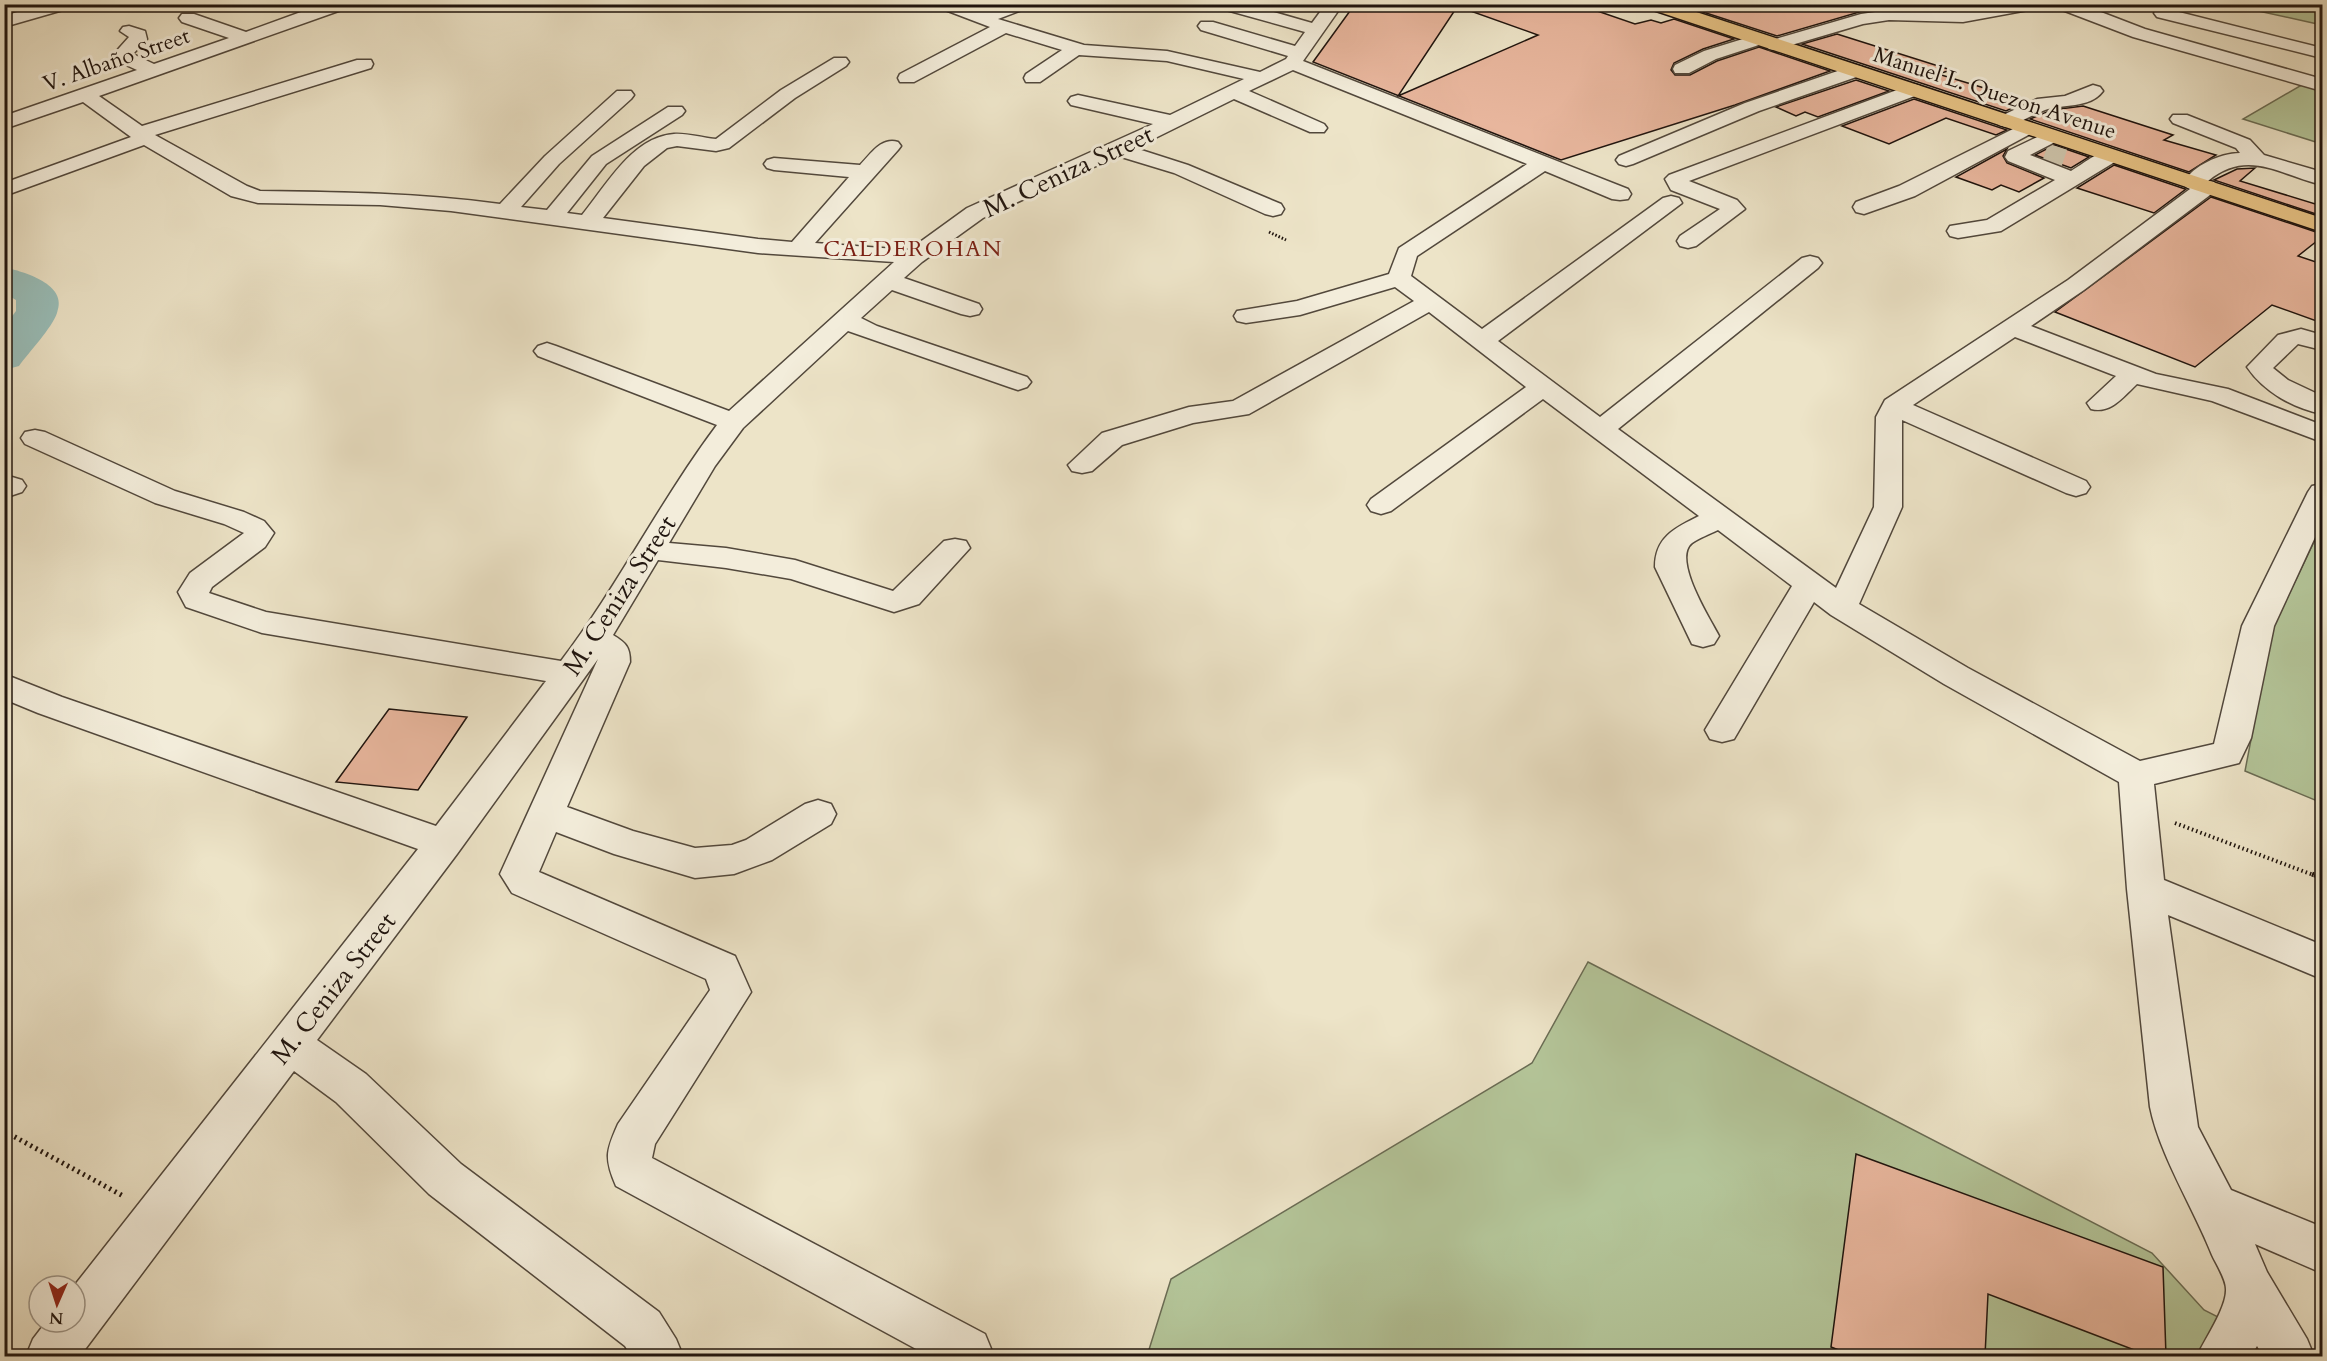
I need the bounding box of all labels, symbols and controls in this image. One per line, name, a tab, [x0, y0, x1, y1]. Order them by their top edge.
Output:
street label: V. Albaño Street	[39, 21, 194, 99]
street label: Manuel L. Quezon Avenue	[1869, 39, 2120, 146]
street label: M. Ceniza Street	[977, 117, 1159, 226]
district label: CALDEROHAN	[823, 234, 1003, 264]
street label: M. Ceniza Street	[555, 508, 684, 682]
street label: M. Ceniza Street	[263, 905, 404, 1072]
north arrow	[27, 1274, 87, 1334]
text: N	[49, 1307, 64, 1329]

